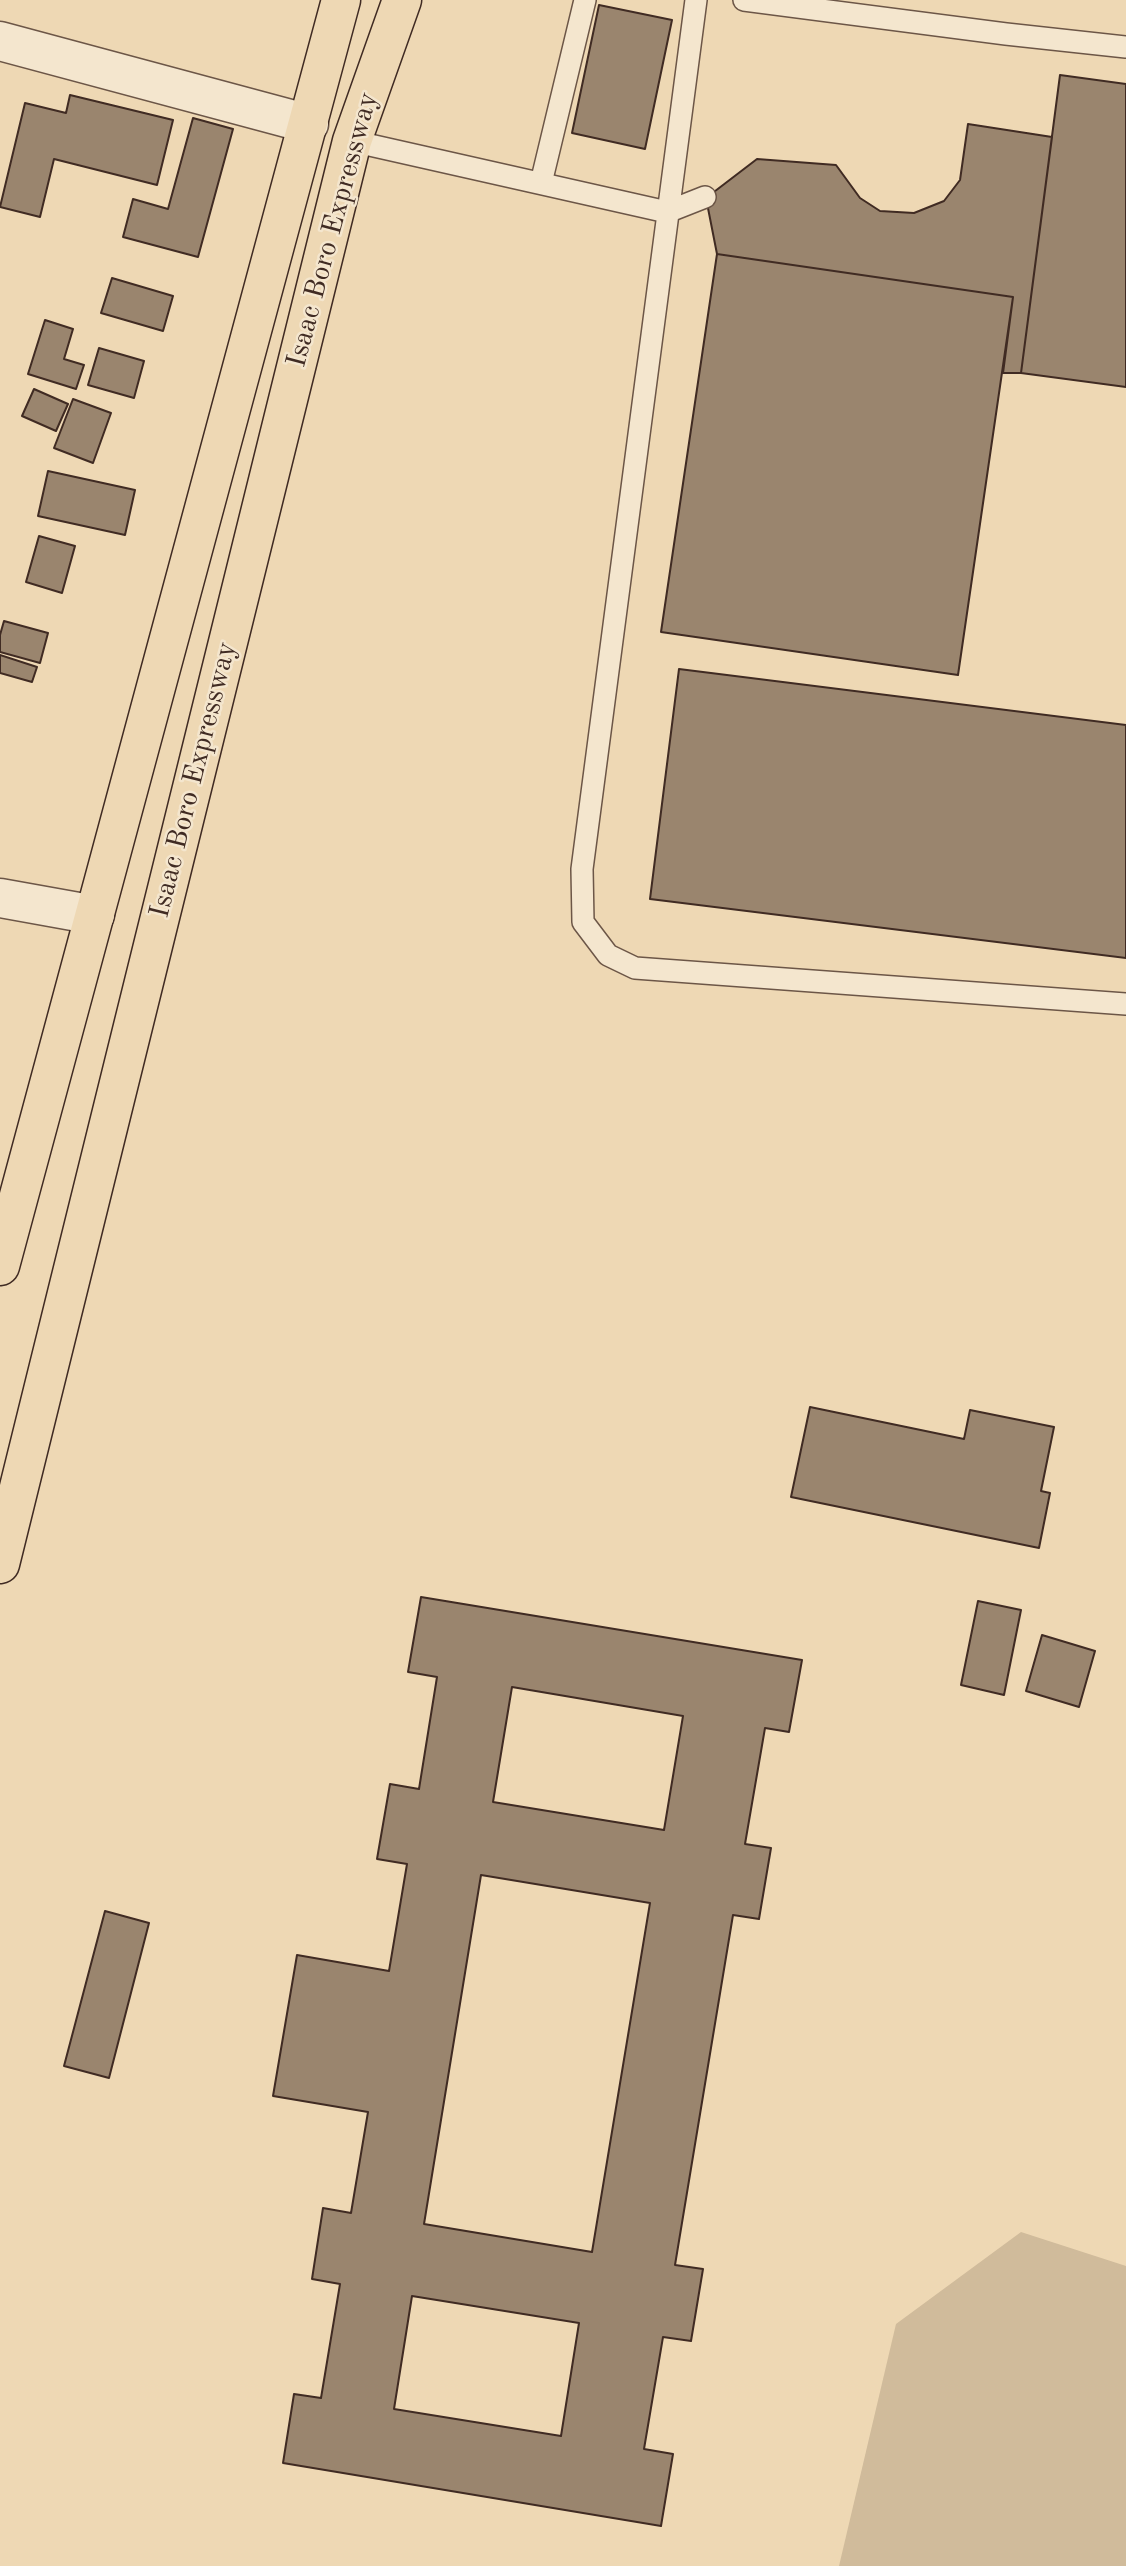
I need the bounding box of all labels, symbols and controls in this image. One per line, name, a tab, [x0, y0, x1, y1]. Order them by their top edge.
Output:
street label: Isaac Boro Expressway	[280, 89, 386, 371]
street label: Isaac Boro Expressway	[143, 638, 245, 922]

